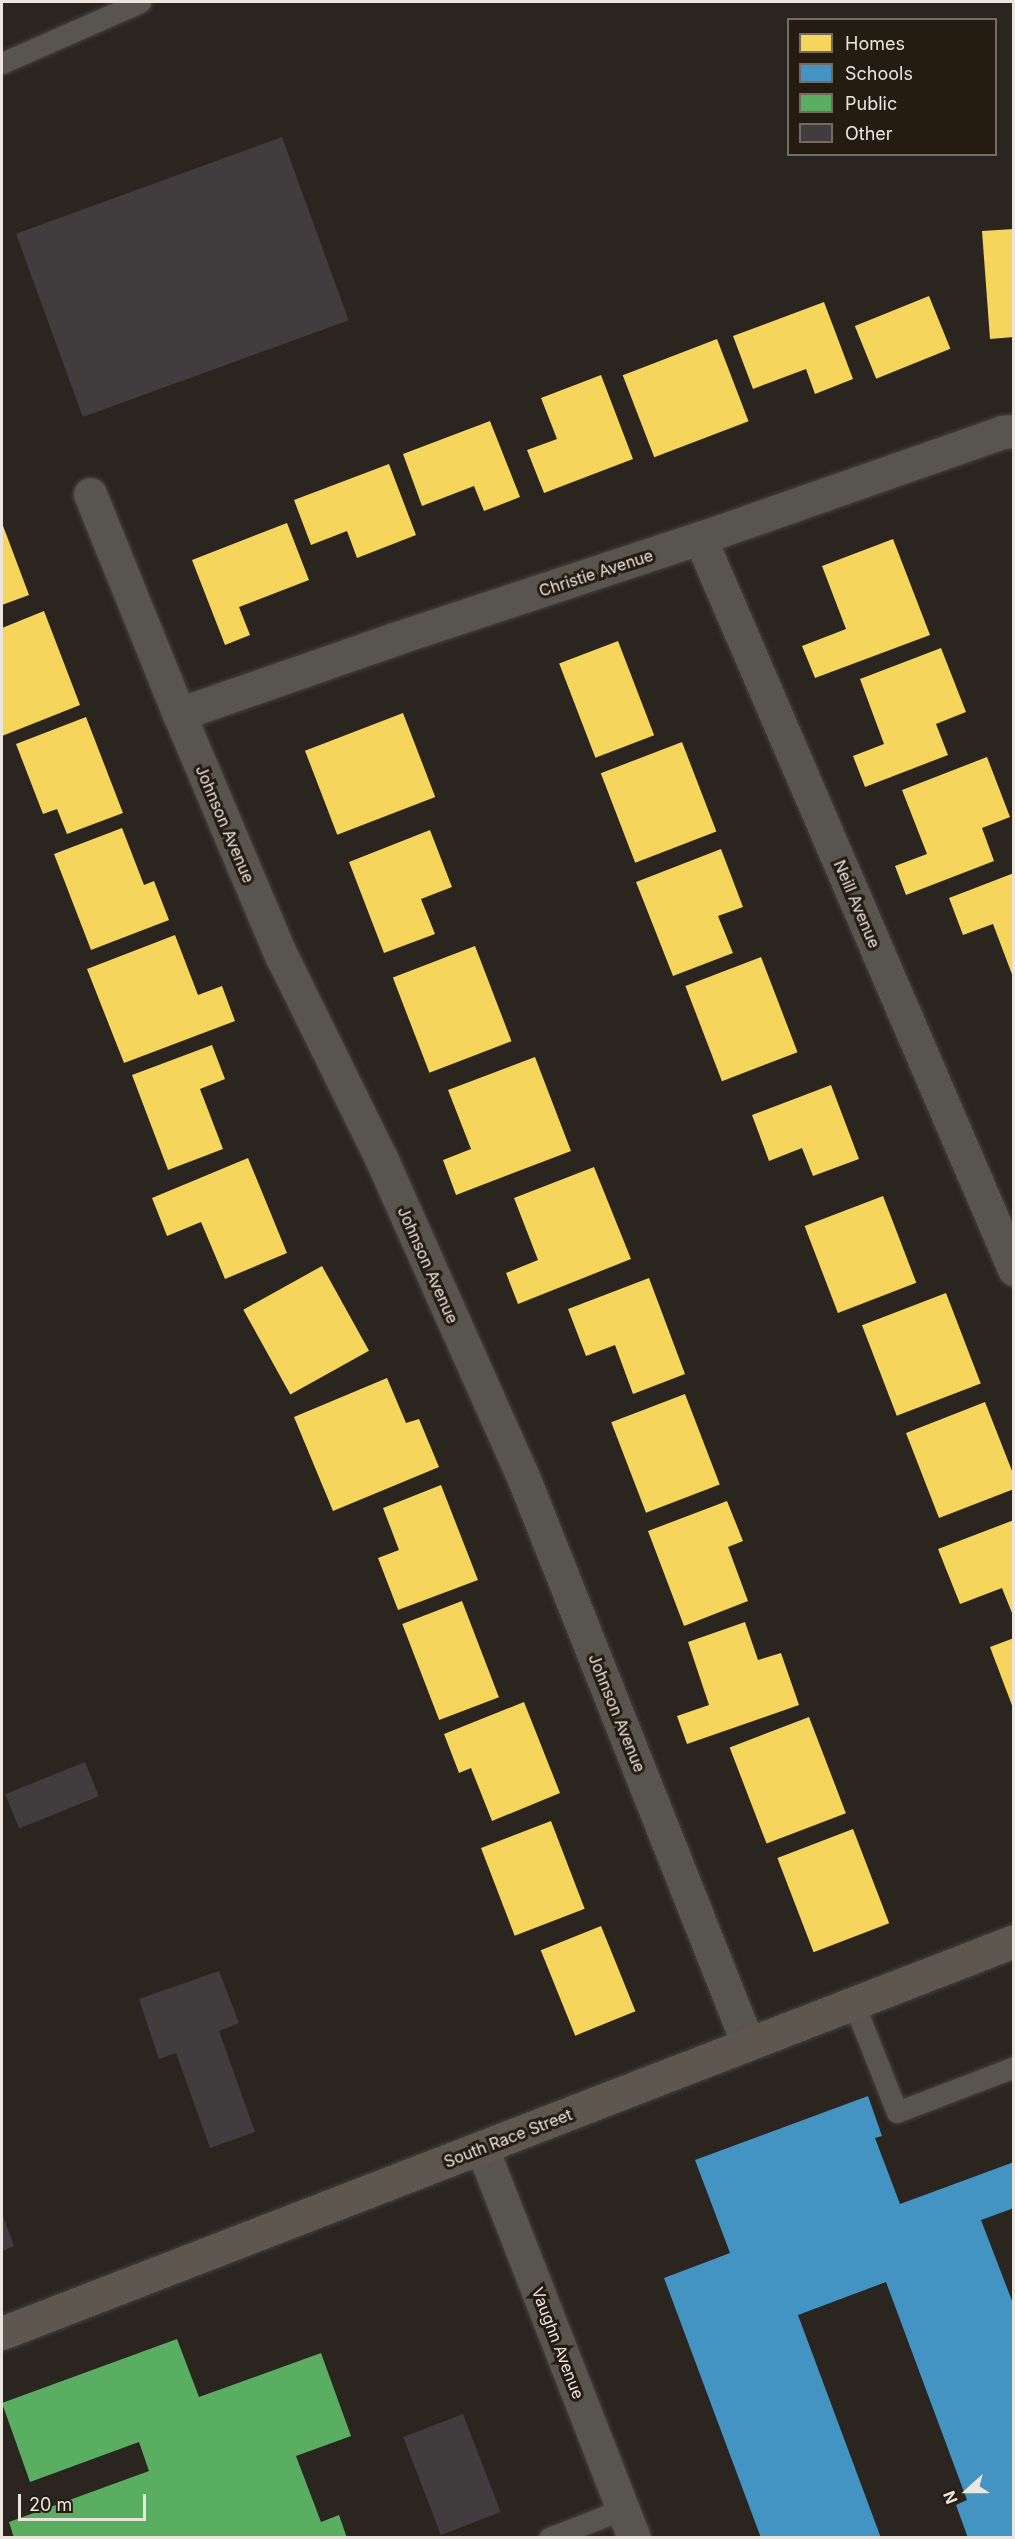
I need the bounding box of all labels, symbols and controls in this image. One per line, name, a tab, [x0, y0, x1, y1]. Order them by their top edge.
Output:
legend	[787, 18, 997, 156]
text: Homes	[845, 33, 905, 54]
text: Schools	[845, 63, 913, 84]
text: Public	[845, 93, 897, 114]
text: Other	[845, 123, 893, 144]
street label: Christie Avenue	[537, 546, 655, 600]
street label: Johnson Avenue	[192, 762, 258, 886]
street label: Neill Avenue	[830, 857, 884, 951]
street label: Johnson Avenue	[394, 1204, 462, 1326]
street label: Johnson Avenue	[585, 1651, 649, 1775]
street label: South Race Street	[441, 2105, 575, 2171]
street label: Vaughn Avenue	[528, 2284, 588, 2402]
north arrow	[937, 2461, 997, 2521]
scale bar	[21, 2482, 148, 2520]
text: N	[939, 2488, 962, 2507]
text: 20 m	[29, 2494, 72, 2515]

